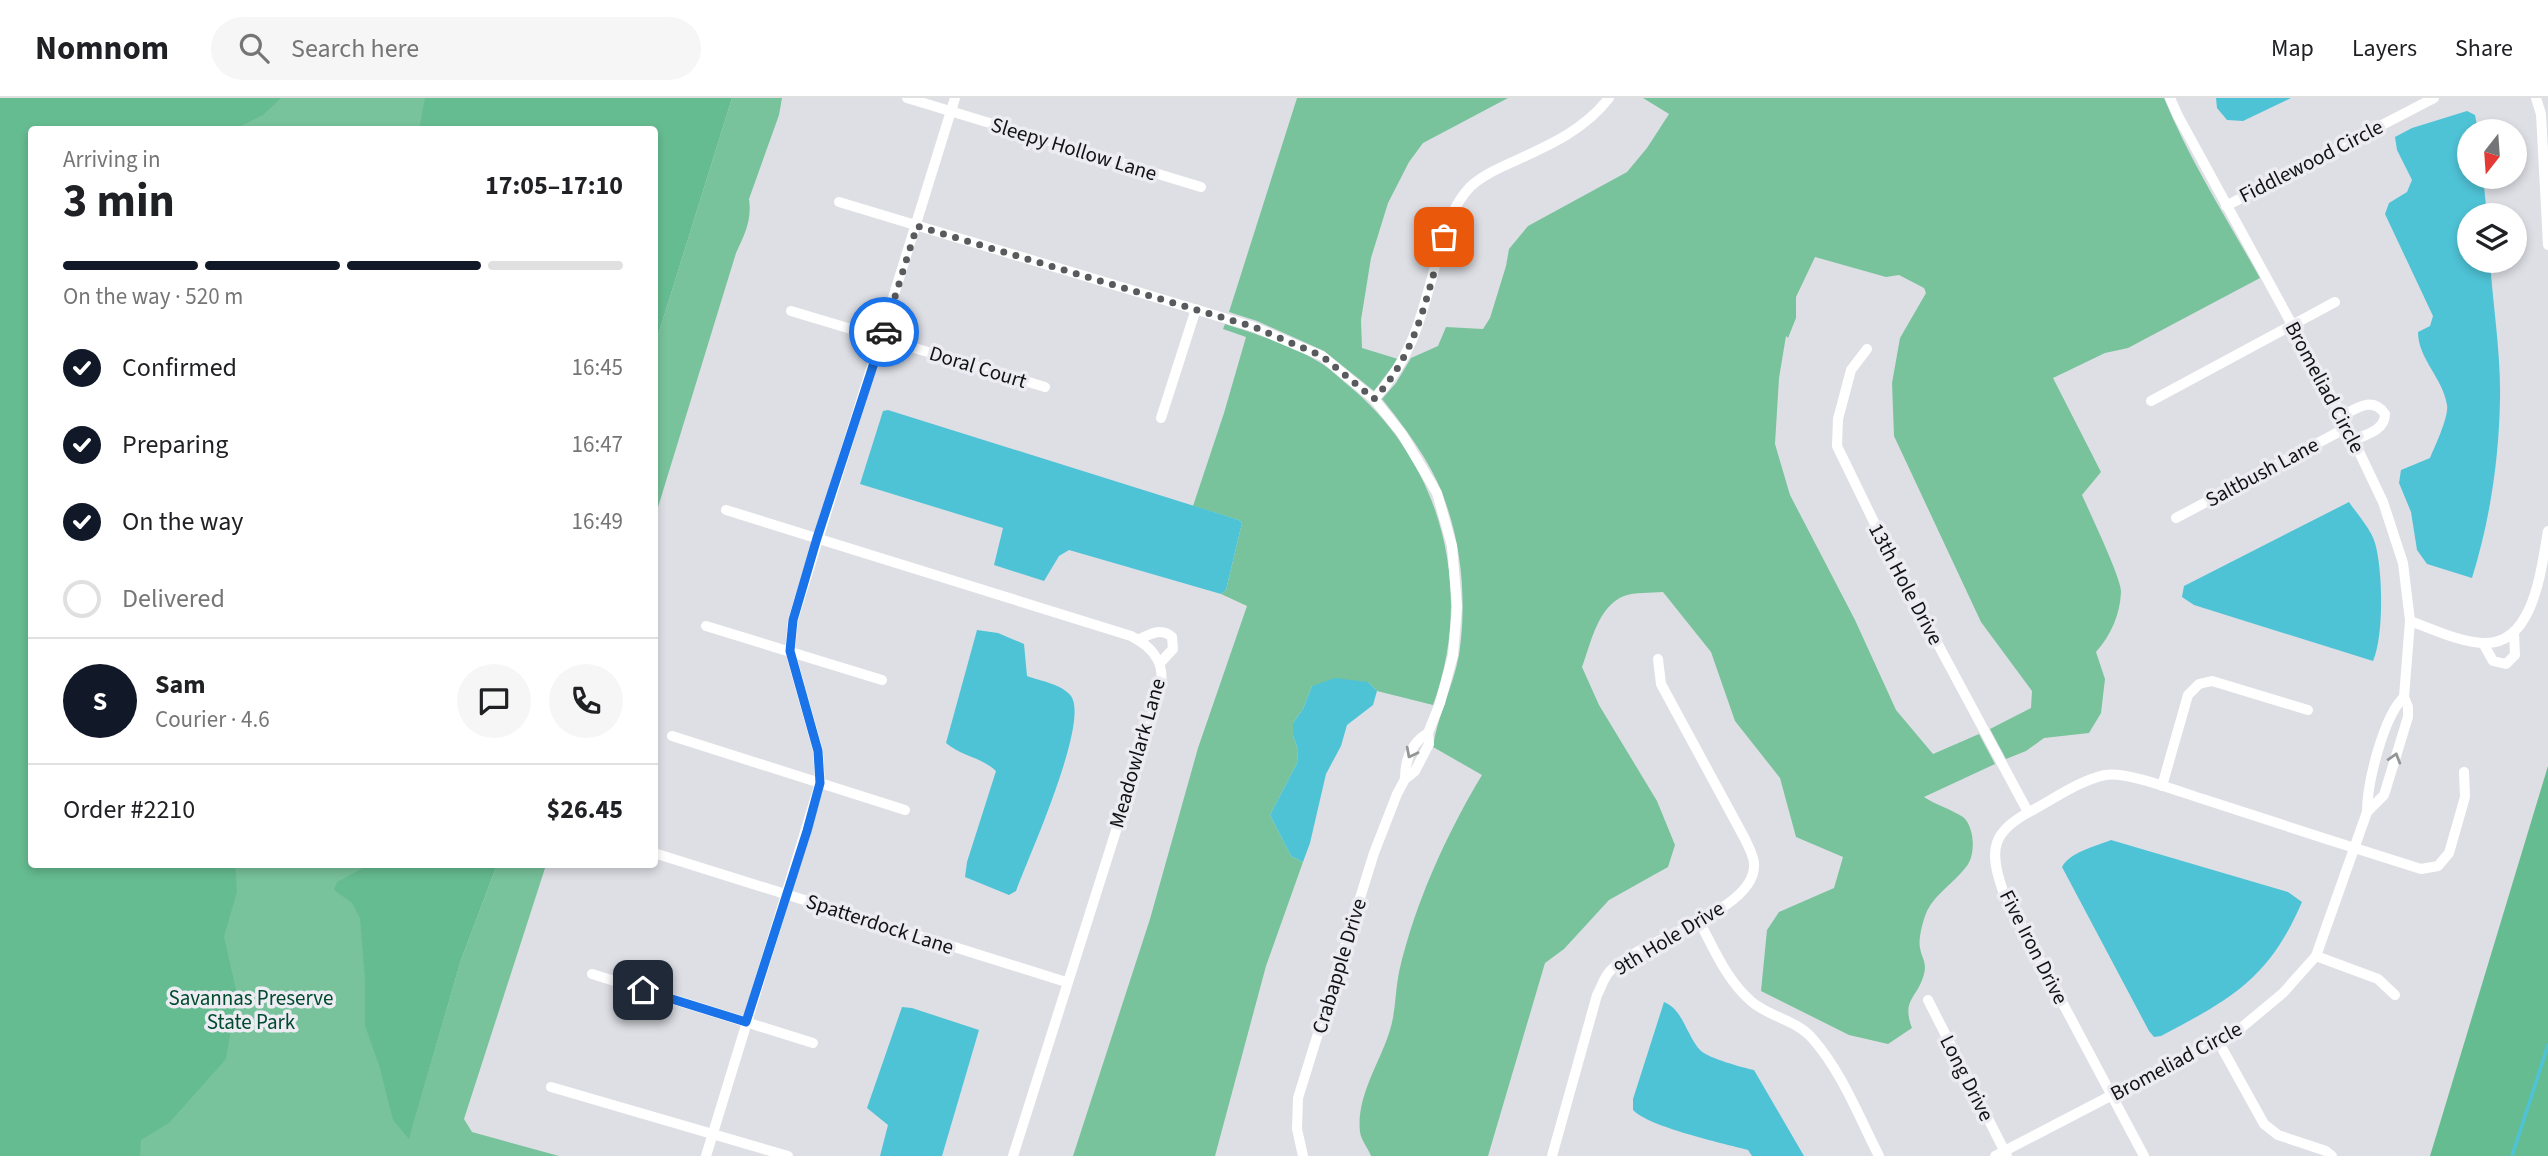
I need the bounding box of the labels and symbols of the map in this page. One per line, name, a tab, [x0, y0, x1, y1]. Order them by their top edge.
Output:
street label: Sleepy Hollow Lane	[987, 110, 1161, 188]
street label: Fiddlewood Circle	[2234, 112, 2388, 210]
north arrow	[2457, 119, 2527, 189]
pin	[1414, 207, 1474, 267]
courier	[849, 297, 919, 367]
street label: Bromeliad Circle	[2278, 316, 2372, 458]
street label: Doral Court	[926, 338, 1030, 396]
street label: Saltbush Lane	[2200, 430, 2324, 514]
street label: 13th Hole Drive	[1861, 518, 1951, 650]
street label: Meadowlark Lane	[1101, 675, 1173, 831]
one-way arrow	[1405, 746, 1419, 758]
one-way arrow	[2387, 752, 2402, 764]
street label: Five Iron Drive	[1992, 884, 2076, 1010]
street label: Spatterdock Lane	[802, 886, 958, 962]
street label: 9th Hole Drive	[1608, 893, 1730, 983]
street label: Crabapple Drive	[1304, 895, 1374, 1037]
pin	[613, 960, 673, 1020]
park label: Savannas Preserve State Park	[169, 983, 333, 1037]
street label: Bromeliad Circle	[2105, 1014, 2247, 1108]
street label: Long Drive	[1932, 1030, 2002, 1126]

